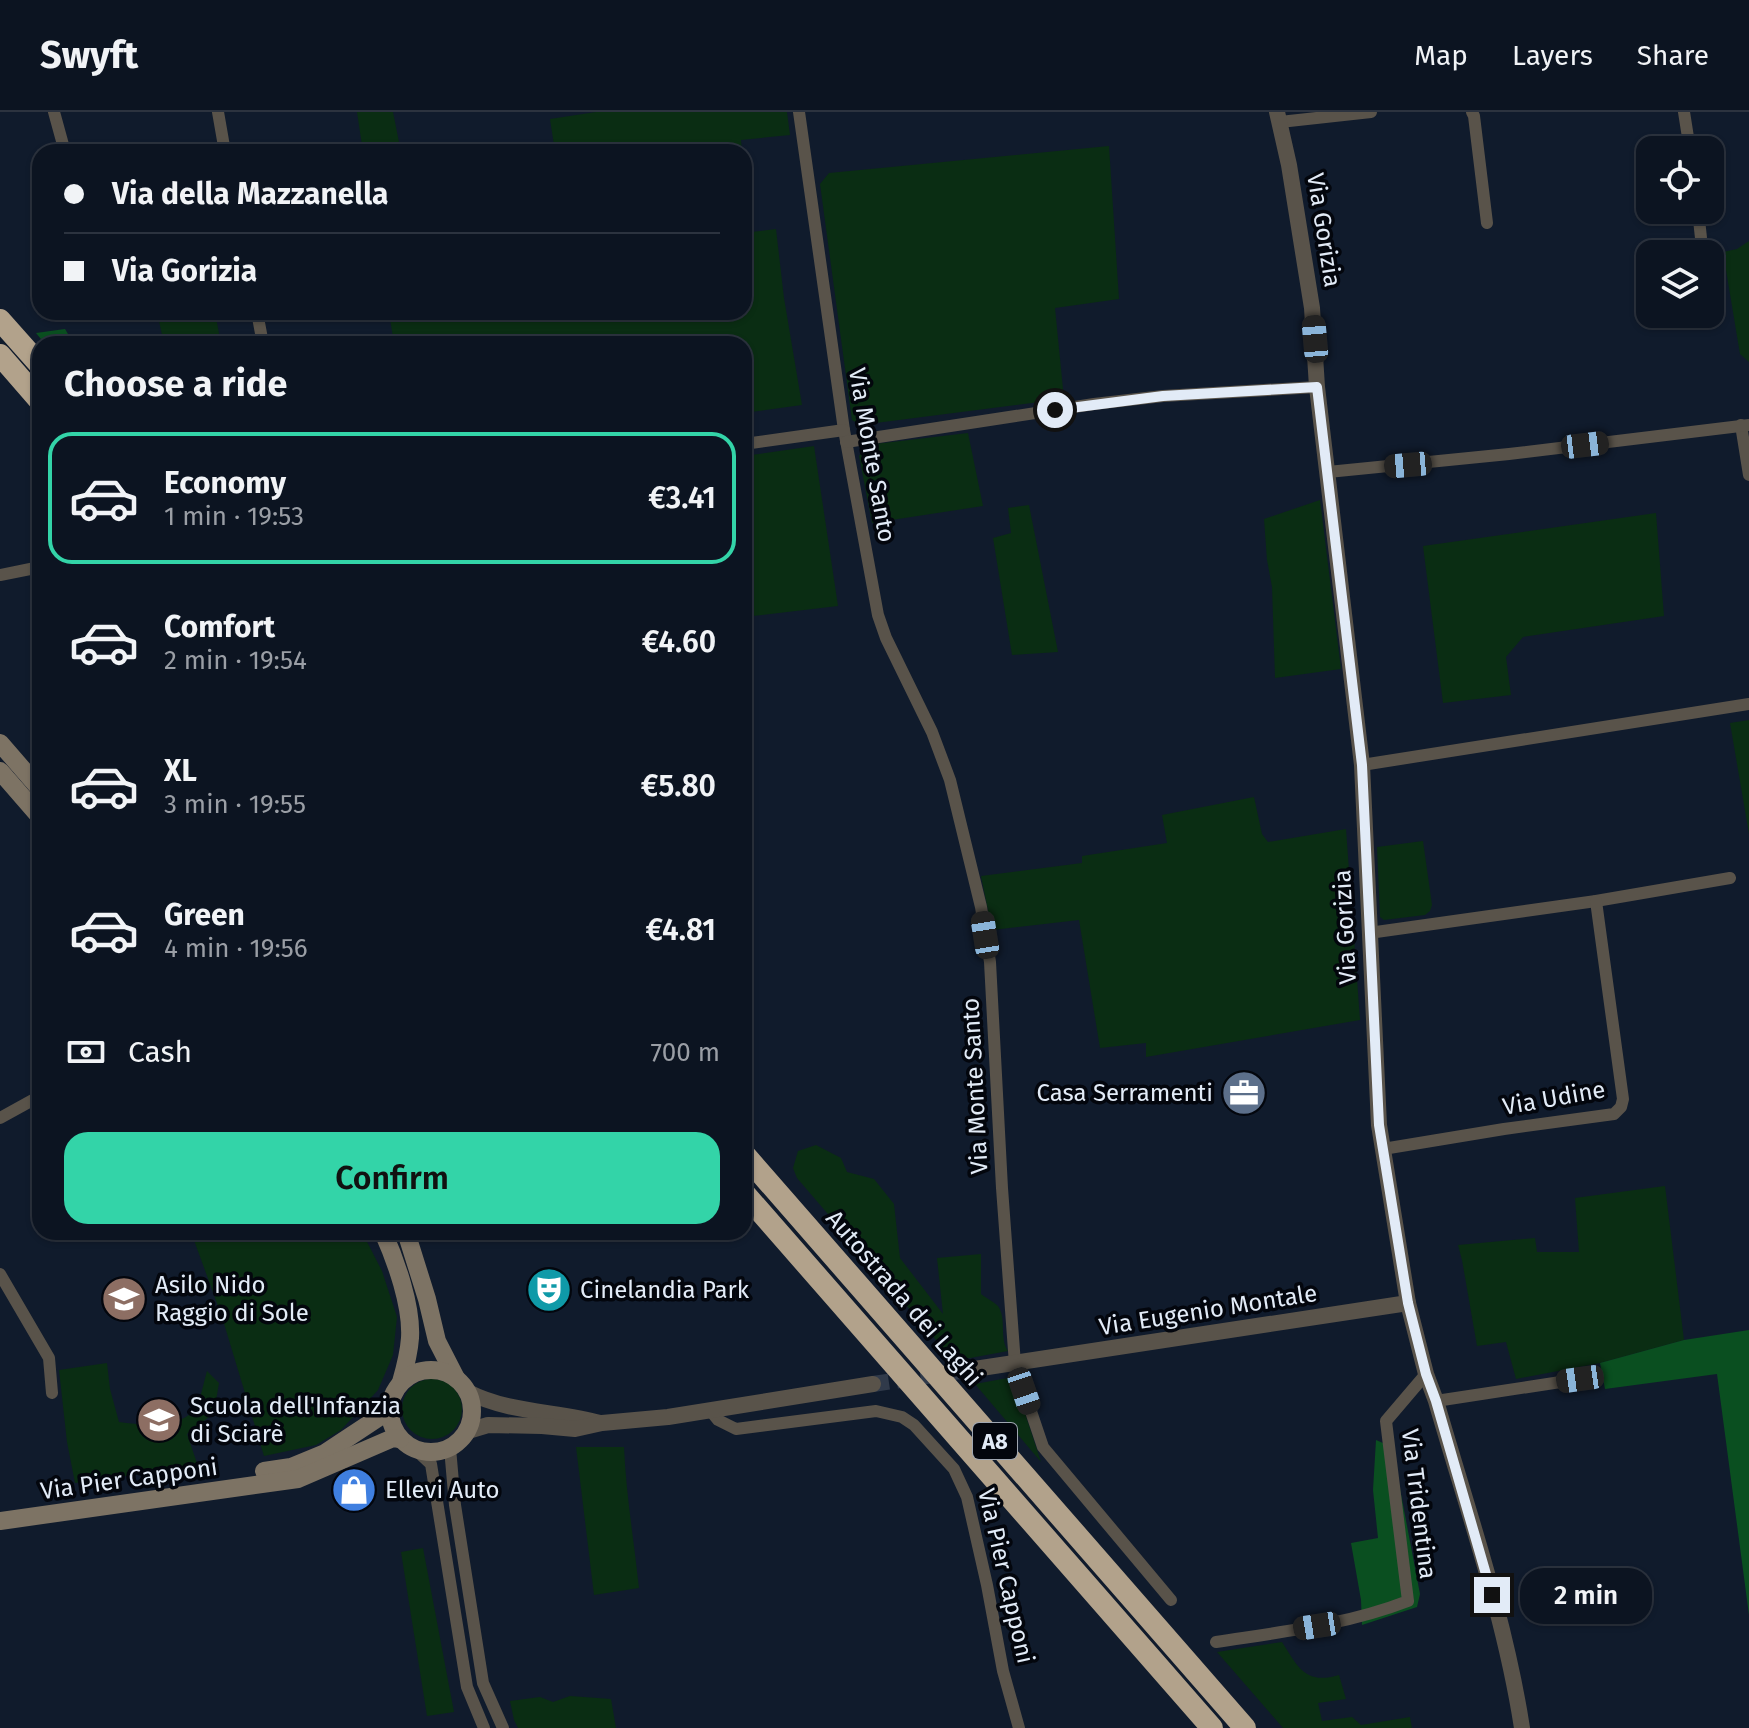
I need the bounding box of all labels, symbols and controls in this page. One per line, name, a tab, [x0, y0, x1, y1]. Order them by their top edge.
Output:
text: Swyft	[40, 32, 138, 78]
text: Map	[1414, 39, 1468, 72]
text: Layers	[1512, 39, 1593, 72]
text: Share	[1637, 39, 1709, 72]
map controls	[1636, 136, 1724, 328]
button: locate	[1636, 136, 1724, 224]
street label: Via Gorizia	[1301, 171, 1347, 289]
text: Via della Mazzanella	[112, 176, 388, 212]
button: layers	[1636, 240, 1724, 328]
text: Via Gorizia	[112, 253, 257, 289]
car	[1301, 314, 1329, 364]
text: Choose a ride	[64, 362, 287, 406]
street label: Via Monte Santo	[843, 366, 901, 544]
route start	[1037, 392, 1073, 428]
car	[1560, 430, 1610, 460]
car	[1383, 451, 1433, 479]
icon: car	[68, 462, 140, 534]
text: Economy	[164, 465, 286, 501]
text: €3.41	[648, 480, 716, 516]
text: 1 min · 19:53	[164, 501, 304, 532]
icon: car	[68, 606, 140, 678]
text: Comfort	[164, 609, 275, 645]
text: €4.60	[642, 624, 716, 660]
text: 2 min · 19:54	[164, 645, 307, 676]
icon: car	[68, 750, 140, 822]
text: XL	[164, 753, 197, 789]
text: €5.80	[641, 768, 716, 804]
text: 3 min · 19:55	[164, 789, 306, 820]
street label: Via Gorizia	[1328, 869, 1362, 985]
icon: car	[68, 894, 140, 966]
text: Green	[164, 897, 245, 933]
car	[969, 909, 1001, 961]
text: €4.81	[645, 912, 716, 948]
text: 4 min · 19:56	[164, 933, 308, 964]
street label: Via Monte Santo	[956, 997, 994, 1175]
icon: cash	[64, 1030, 108, 1074]
text: Cash	[128, 1034, 192, 1070]
text: 700 m	[651, 1037, 720, 1068]
office icon: Casa Serramenti	[1220, 1069, 1268, 1117]
street label: Via Udine	[1501, 1075, 1607, 1121]
place label: Casa Serramenti	[1037, 1079, 1213, 1107]
button: Confirm	[64, 1132, 720, 1224]
street label: Autostrada dei Laghi	[820, 1204, 988, 1392]
theatre icon: Cinelandia Park	[525, 1266, 573, 1314]
place label: Asilo Nido Raggio di Sole	[155, 1271, 309, 1327]
school or university icon: Asilo Nido Raggio di Sole	[100, 1275, 148, 1323]
place label: Cinelandia Park	[580, 1276, 750, 1304]
street label: Via Eugenio Montale	[1097, 1279, 1319, 1341]
car	[1005, 1364, 1043, 1418]
car	[1555, 1364, 1605, 1394]
place label: Scuola dell'Infanzia di Sciarè	[190, 1392, 401, 1448]
school or university icon: Scuola dell'Infanzia di Sciarè	[135, 1396, 183, 1444]
road number: A8	[973, 1423, 1017, 1459]
street label: Via Tridentina	[1396, 1427, 1442, 1581]
street label: Via Pier Capponi	[39, 1453, 219, 1505]
shop icon: Ellevi Auto	[330, 1466, 378, 1514]
place label: Ellevi Auto	[385, 1476, 500, 1504]
street label: Via Pier Capponi	[972, 1486, 1040, 1666]
callout: 2 min	[1520, 1567, 1652, 1623]
route end	[1474, 1577, 1510, 1613]
text: 2 min	[1554, 1580, 1618, 1611]
car	[1291, 1610, 1343, 1642]

